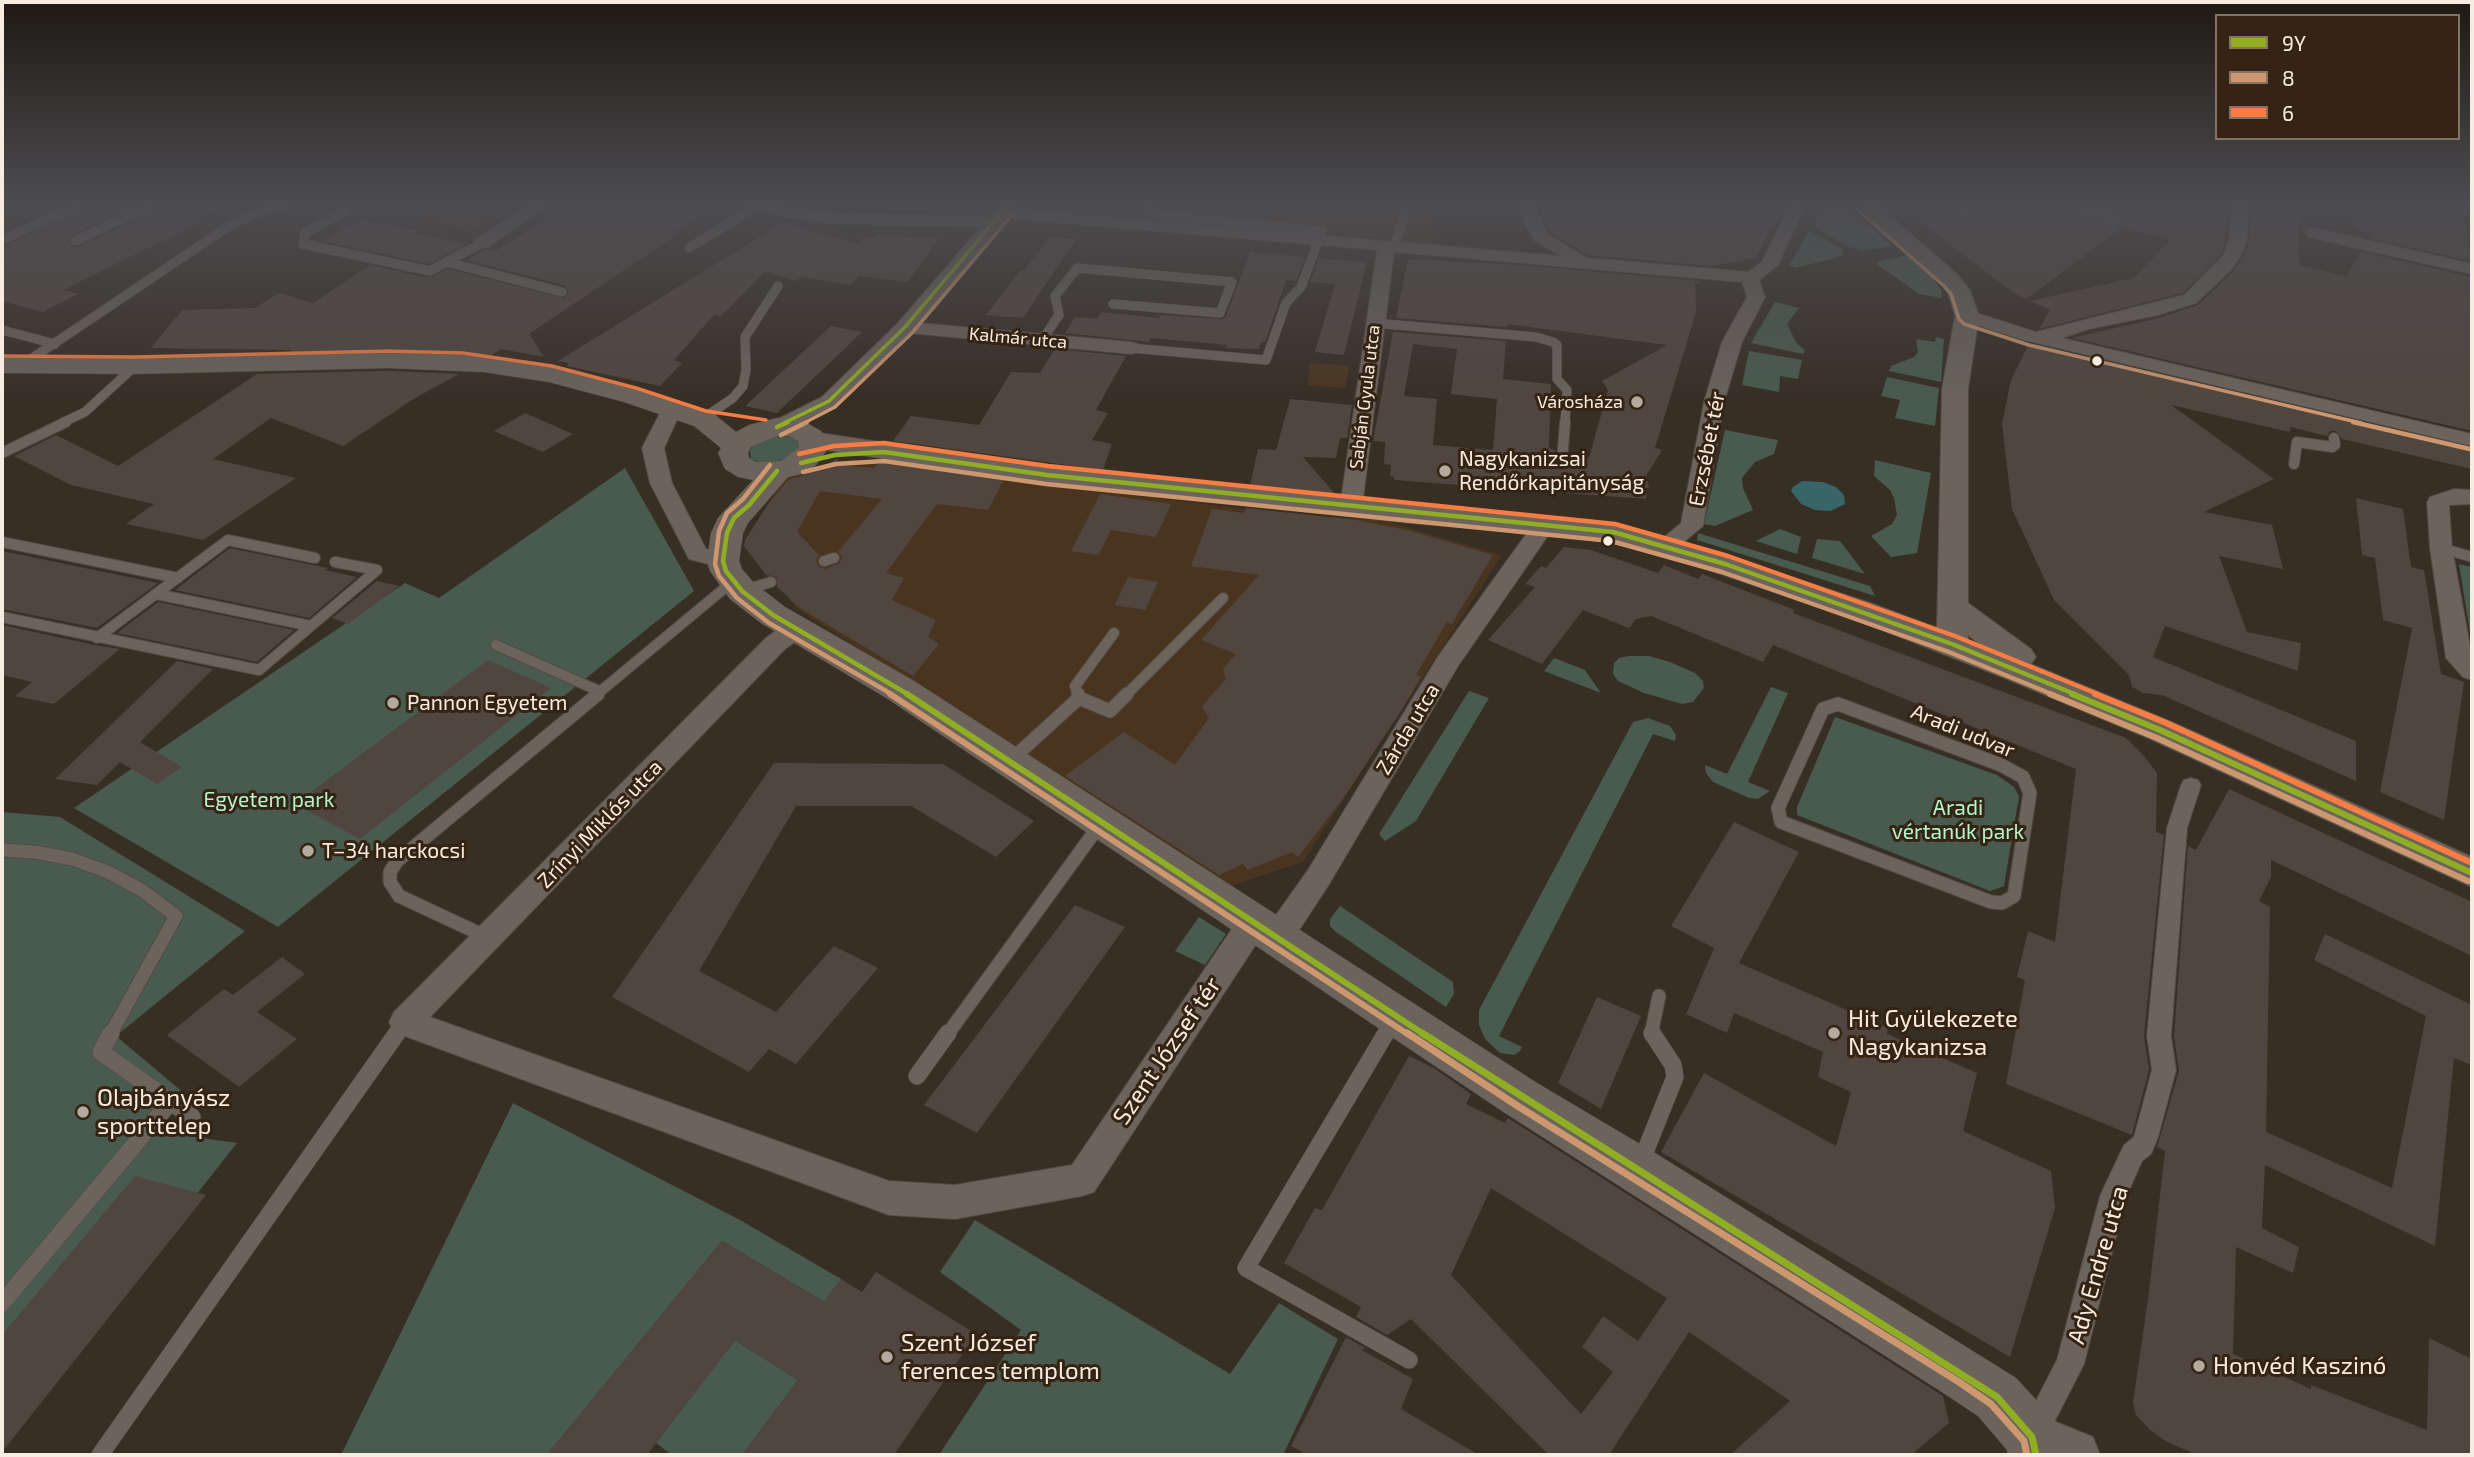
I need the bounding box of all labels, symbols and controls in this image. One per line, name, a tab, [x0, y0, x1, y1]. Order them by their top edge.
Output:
legend	[2215, 14, 2460, 140]
text: 9Y	[2282, 30, 2306, 55]
text: 8	[2282, 65, 2295, 90]
text: 6	[2282, 100, 2294, 125]
street label: Kalmár utca	[968, 323, 1068, 353]
street label: Sabján Gyula utca	[1345, 324, 1385, 470]
unlabelled marker	[2090, 354, 2104, 368]
street label: Erzsébet tér	[1684, 389, 1730, 509]
place label: Városháza	[1537, 391, 1623, 413]
marker: Városháza	[1629, 394, 1645, 410]
place label: Nagykanizsai Rendőrkapitányság	[1459, 446, 1644, 496]
marker: Nagykanizsai Rendőrkapitányság	[1437, 463, 1453, 479]
unlabelled marker	[1601, 534, 1615, 548]
street label: Zárda utca	[1371, 679, 1445, 779]
place label: Pannon Egyetem	[407, 690, 567, 716]
marker: Pannon Egyetem	[385, 695, 401, 711]
street label: Aradi udvar	[1907, 699, 2019, 763]
street label: Zrínyi Miklós utca	[532, 755, 668, 893]
park label: Egyetem park	[204, 787, 334, 813]
park label: Aradi vértanúk park	[1892, 795, 2024, 845]
place label: T–34 harckocsi	[322, 838, 465, 864]
marker: T–34 harckocsi	[300, 843, 316, 859]
street label: Szent József tér	[1107, 972, 1227, 1130]
place label: Hit Gyülekezete Nagykanizsa	[1848, 1005, 2018, 1061]
marker: Hit Gyülekezete Nagykanizsa	[1826, 1025, 1842, 1041]
place label: Olajbányász sporttelep	[97, 1084, 230, 1140]
marker: Olajbányász sporttelep	[75, 1104, 91, 1120]
street label: Ady Endre utca	[2062, 1183, 2134, 1347]
place label: Szent József ferences templom	[901, 1329, 1100, 1385]
marker: Szent József ferences templom	[879, 1349, 895, 1365]
place label: Honvéd Kaszinó	[2213, 1352, 2386, 1380]
marker: Honvéd Kaszinó	[2191, 1358, 2207, 1374]

